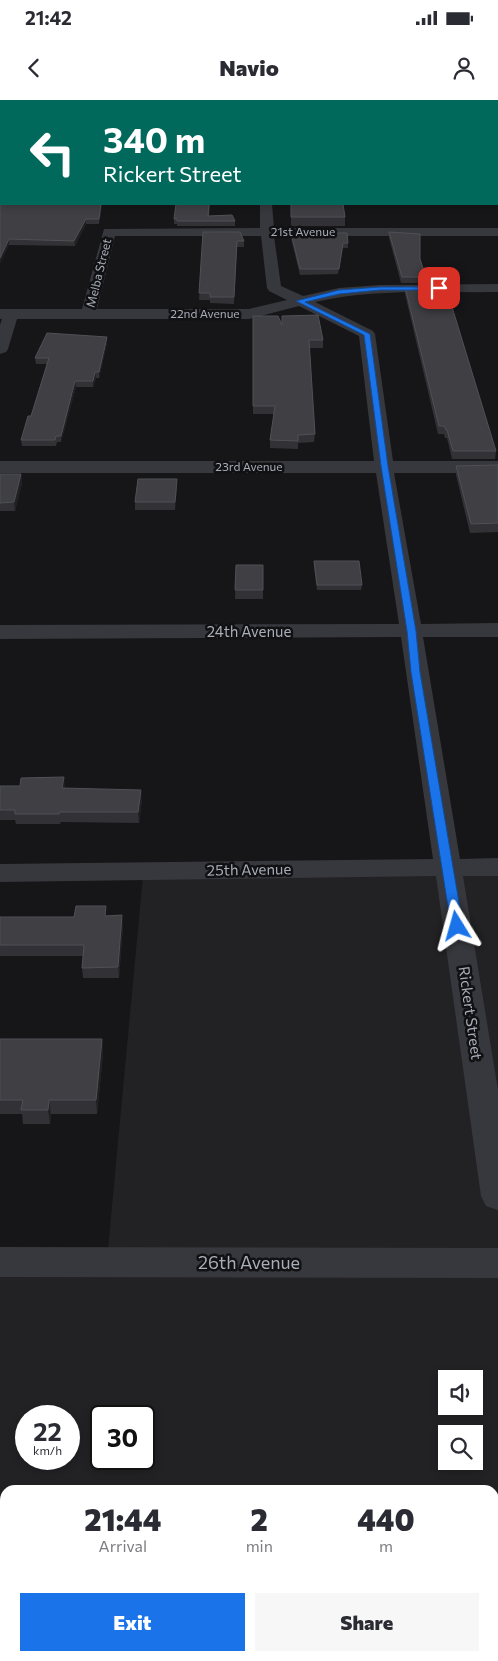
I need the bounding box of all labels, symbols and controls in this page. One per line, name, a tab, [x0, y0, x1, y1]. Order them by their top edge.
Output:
text: 21:42	[25, 6, 72, 29]
icon: back	[20, 54, 48, 82]
text: Navio	[219, 54, 279, 81]
icon: person	[450, 54, 478, 82]
text: 340 m	[103, 117, 205, 160]
icon: left	[20, 120, 85, 185]
text: Rickert Street	[103, 160, 242, 187]
street label: 21st Avenue	[271, 224, 335, 238]
street label: Melba Street	[83, 237, 113, 309]
pin	[418, 267, 460, 309]
icon: arrive	[425, 274, 453, 302]
street label: 22nd Avenue	[170, 306, 240, 320]
street label: 23rd Avenue	[215, 459, 283, 473]
street label: 24th Avenue	[207, 622, 291, 640]
street label: 25th Avenue	[207, 859, 291, 879]
position arrow	[430, 899, 482, 951]
street label: Rickert Street	[456, 965, 486, 1061]
street label: 26th Avenue	[198, 1251, 300, 1273]
map controls	[438, 1370, 483, 1470]
button: sound	[438, 1370, 483, 1415]
speed limit sign: 30	[90, 1405, 155, 1470]
text: 22	[33, 1416, 62, 1446]
button: search	[438, 1425, 483, 1470]
text: km/h	[33, 1443, 62, 1457]
text: 21:44	[84, 1500, 161, 1537]
text: 2	[251, 1500, 268, 1537]
text: 440	[357, 1500, 415, 1537]
text: Arrival	[99, 1536, 147, 1555]
text: min	[246, 1536, 273, 1555]
text: m	[379, 1536, 393, 1555]
button: Exit	[20, 1593, 245, 1651]
button: Share	[255, 1593, 479, 1651]

